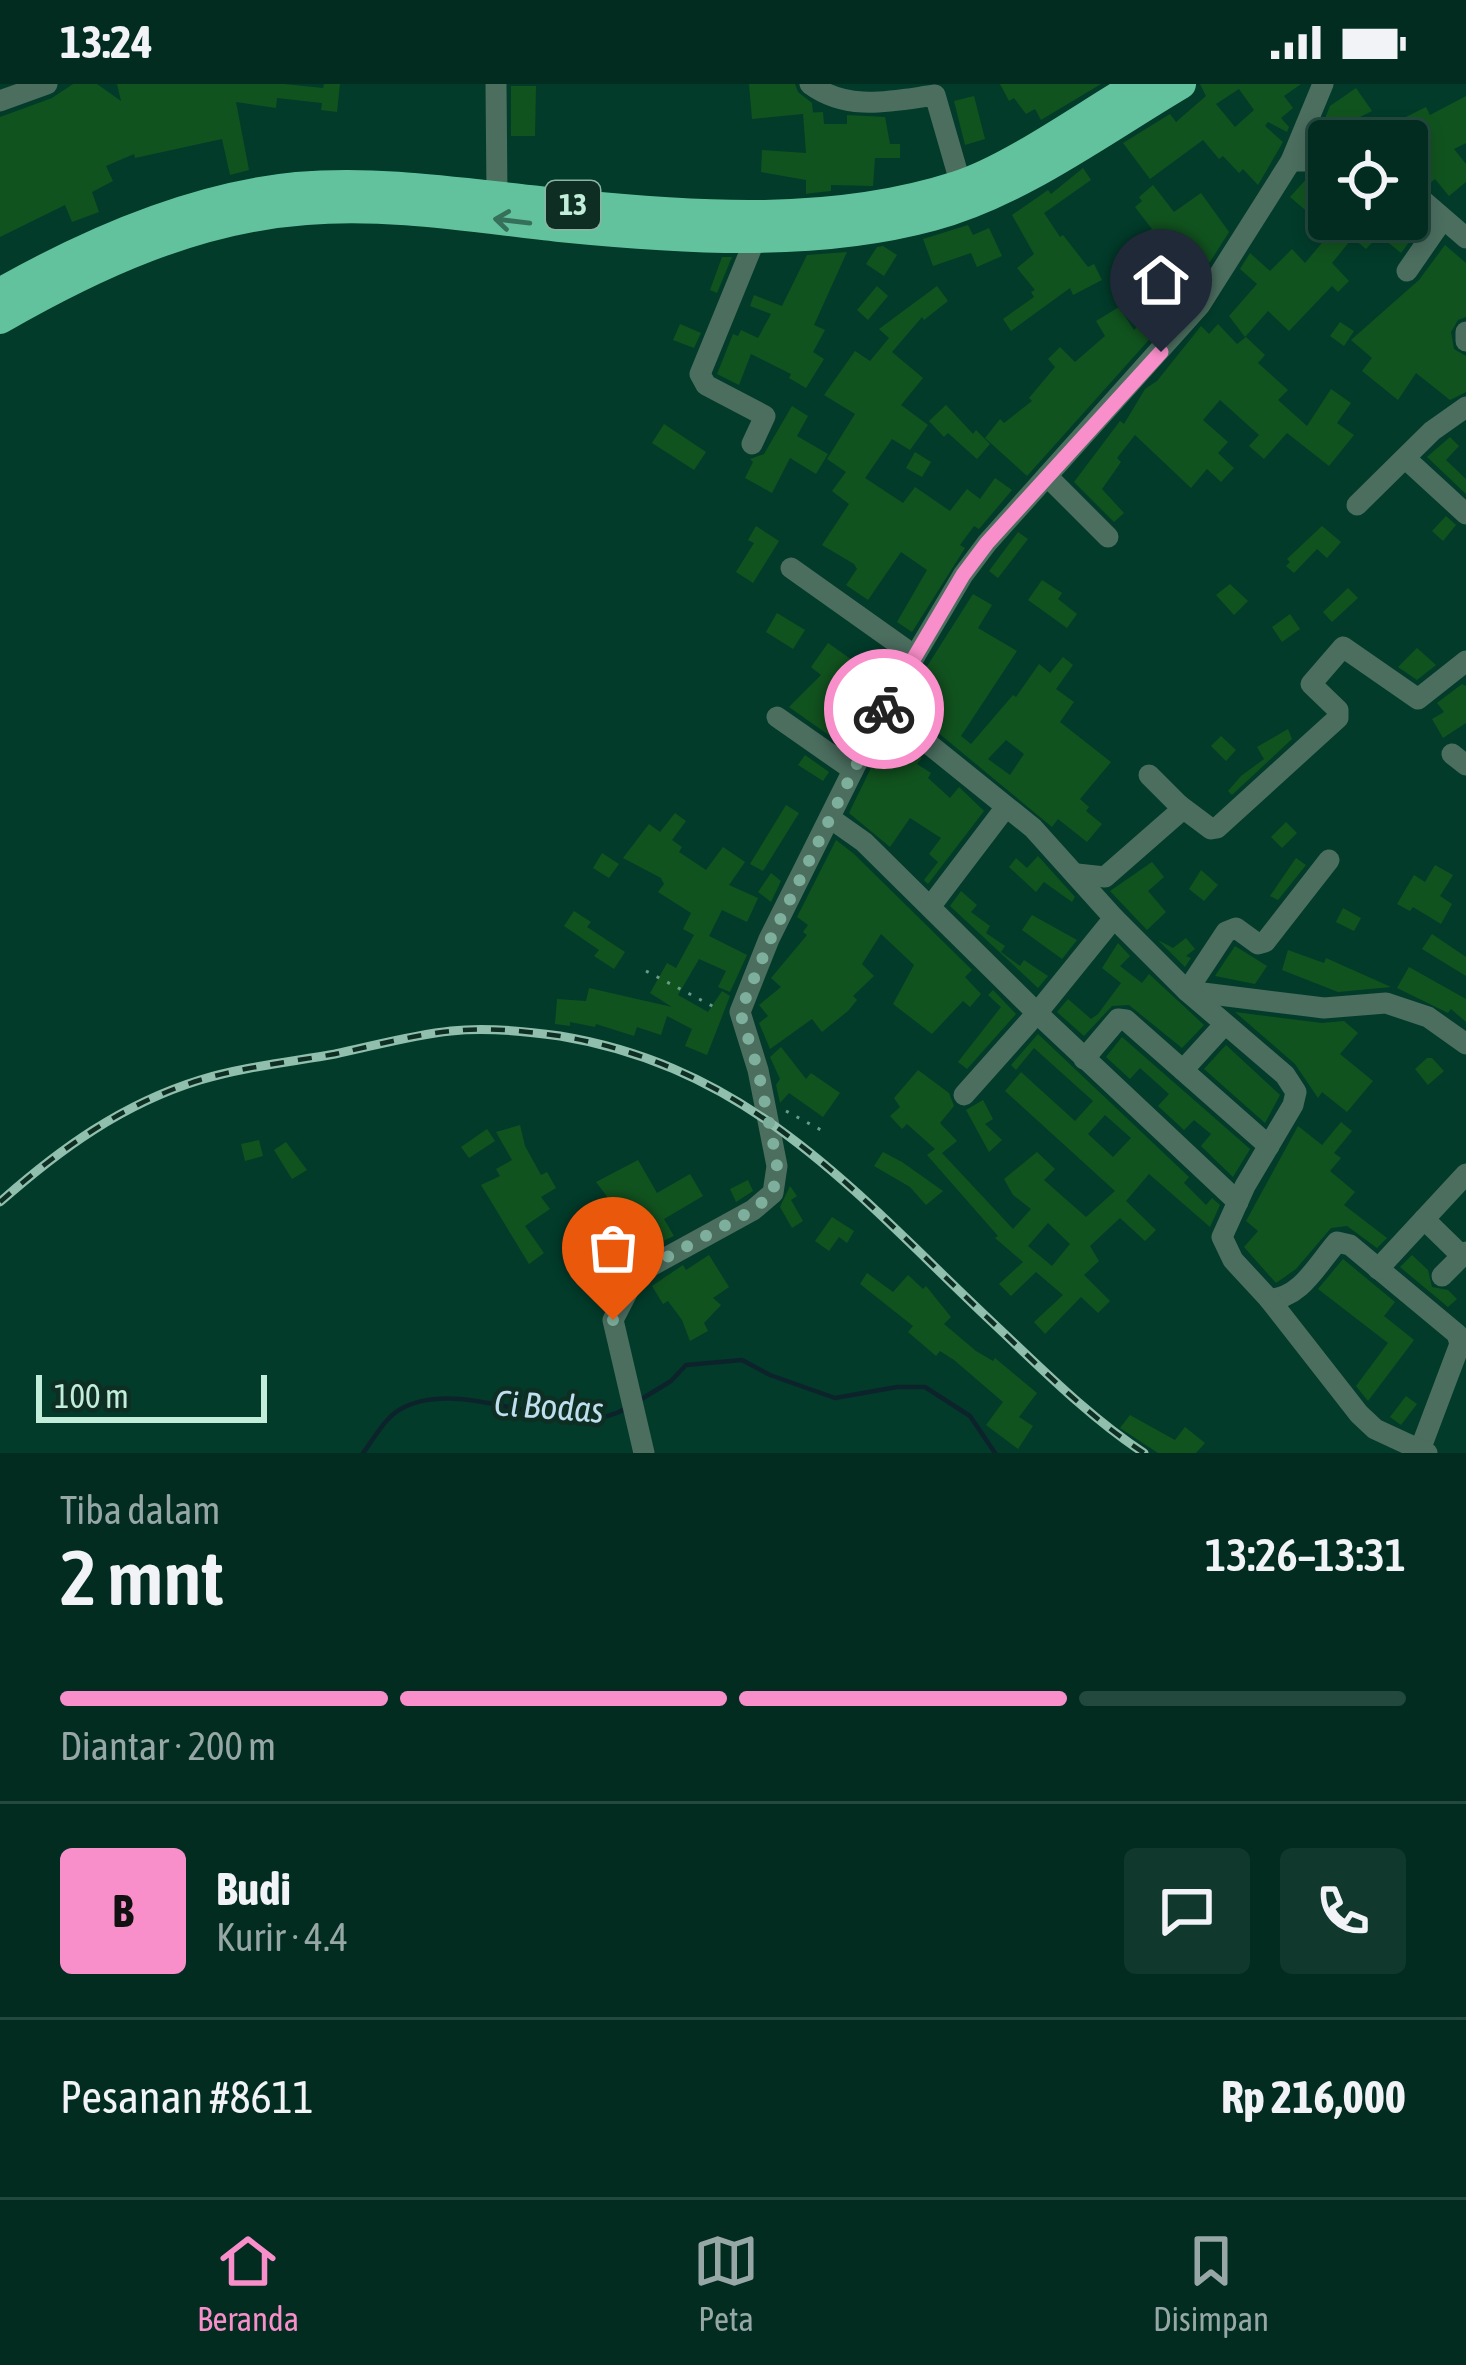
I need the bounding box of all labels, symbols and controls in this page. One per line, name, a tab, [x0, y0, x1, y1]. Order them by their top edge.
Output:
text: 13:24	[60, 16, 153, 68]
map controls	[1308, 120, 1428, 240]
button: locate	[1308, 120, 1428, 240]
road number: 13	[546, 181, 600, 229]
one-way arrow	[493, 210, 532, 232]
pin	[1110, 229, 1212, 352]
icon: home	[1128, 247, 1194, 313]
courier	[824, 649, 944, 769]
icon: bike	[851, 676, 917, 742]
pin	[562, 1197, 664, 1320]
icon: bag	[580, 1215, 646, 1281]
scale bar	[36, 1369, 267, 1422]
text: 100 m	[54, 1377, 129, 1415]
water label: Ci Bodas	[493, 1381, 605, 1431]
text: Tiba dalam	[60, 1488, 220, 1532]
text: 13:26–13:31	[1205, 1529, 1406, 1581]
text: 2 mnt	[60, 1532, 224, 1622]
text: Diantar · 200 m	[60, 1724, 276, 1768]
button: chat	[1124, 1848, 1250, 1974]
button: phone	[1280, 1848, 1406, 1974]
text: Budi	[216, 1863, 291, 1915]
text: B	[112, 1885, 134, 1937]
text: Kurir · 4.4	[216, 1915, 348, 1959]
text: Pesanan #8611	[60, 2071, 314, 2123]
text: Rp 216,000	[1221, 2071, 1406, 2123]
tab: Beranda	[197, 2228, 299, 2338]
tab: Peta	[693, 2228, 759, 2338]
tab: Disimpan	[1153, 2228, 1269, 2338]

